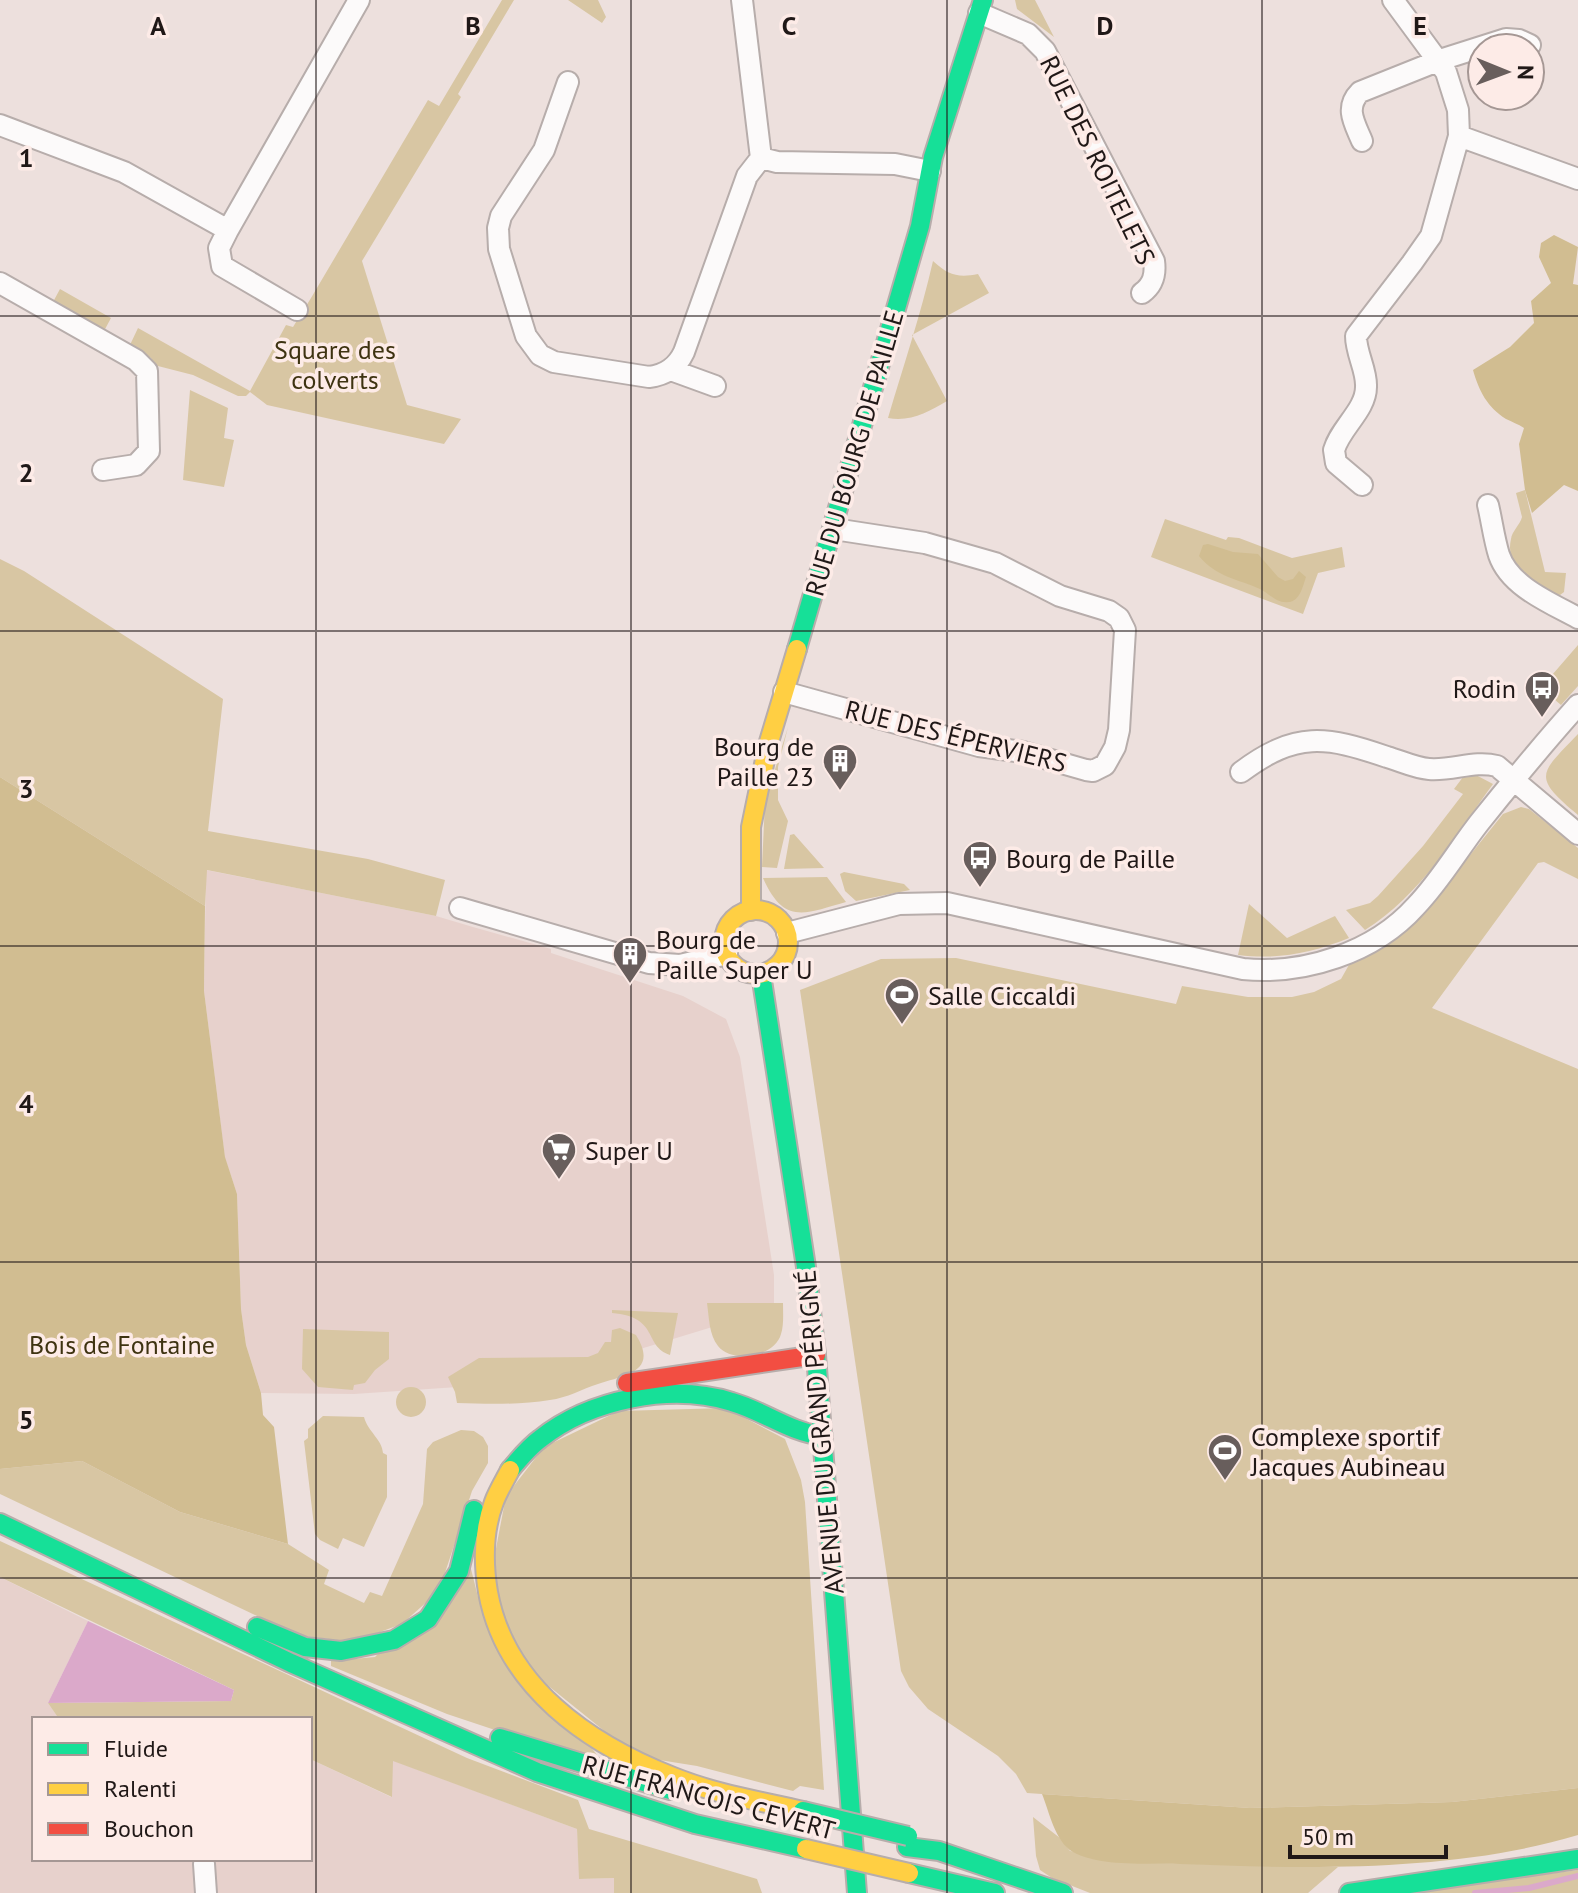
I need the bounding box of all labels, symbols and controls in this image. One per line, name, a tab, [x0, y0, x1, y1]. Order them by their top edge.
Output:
text: A	[150, 9, 166, 42]
text: B	[465, 9, 481, 42]
text: C	[782, 9, 796, 42]
text: D	[1097, 9, 1113, 42]
text: E	[1413, 9, 1427, 42]
north arrow	[1466, 32, 1546, 112]
street label: RUE DES ROITELETS	[1033, 50, 1163, 270]
text: N	[1512, 65, 1540, 80]
text: 1	[19, 141, 33, 174]
street label: RUE DU BOURG DE PAILLE	[797, 306, 911, 600]
park label: Square des colverts	[274, 333, 396, 396]
text: 2	[19, 456, 33, 489]
bus stop icon: Rodin	[1523, 669, 1561, 719]
place label: Rodin	[1453, 672, 1516, 705]
street label: RUE DES ÉPERVIERS	[842, 693, 1070, 779]
place label: Bourg de Paille 23	[714, 730, 814, 793]
building icon: Bourg de Paille 23	[821, 742, 859, 792]
text: 3	[19, 772, 33, 805]
bus stop icon: Bourg de Paille	[961, 839, 999, 889]
place label: Bourg de Paille	[1006, 842, 1175, 875]
place label: Bourg de Paille Super U	[656, 923, 813, 986]
building icon: Bourg de Paille Super U	[611, 935, 649, 985]
sports icon: Salle Ciccaldi	[883, 976, 921, 1026]
place label: Salle Ciccaldi	[928, 979, 1076, 1012]
text: 4	[19, 1087, 34, 1120]
supermarket icon: Super U	[540, 1131, 578, 1181]
place label: Super U	[585, 1134, 673, 1167]
street label: AVENUE DU GRAND PÉRIGNÉ	[789, 1269, 851, 1595]
park label: Bois de Fontaine	[29, 1328, 215, 1361]
text: 5	[19, 1403, 33, 1436]
place label: Complexe sportif Jacques Aubineau	[1250, 1420, 1445, 1483]
sports icon: Complexe sportif Jacques Aubineau	[1206, 1432, 1244, 1482]
legend	[32, 1717, 312, 1861]
text: Fluide	[104, 1733, 168, 1764]
street label: RUE FRANCOIS CEVERT	[579, 1747, 839, 1847]
text: Ralenti	[104, 1773, 177, 1804]
scale bar	[1290, 1809, 1446, 1859]
text: Bouchon	[104, 1813, 194, 1844]
text: 50 m	[1302, 1821, 1354, 1852]

